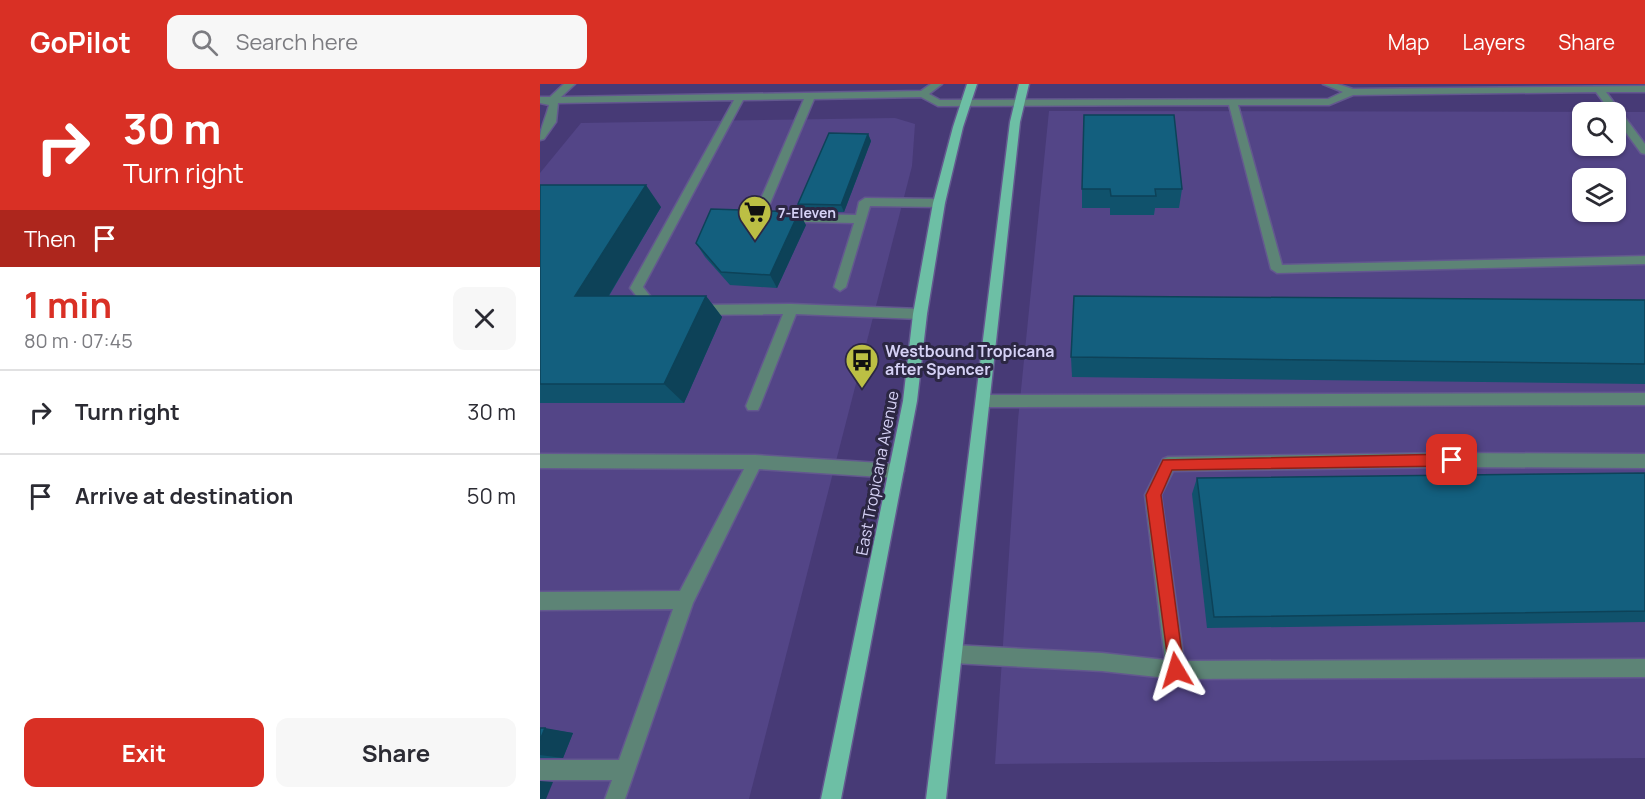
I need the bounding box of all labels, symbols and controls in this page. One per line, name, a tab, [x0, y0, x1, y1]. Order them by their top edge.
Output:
search box	[167, 15, 587, 69]
text: GoPilot	[30, 23, 131, 61]
icon: search	[188, 26, 221, 59]
text: Search here	[236, 27, 358, 57]
text: Map	[1388, 28, 1429, 56]
text: Layers	[1462, 28, 1525, 56]
text: Share	[1558, 28, 1615, 56]
text: 30 m	[123, 99, 221, 157]
map controls	[1572, 102, 1626, 222]
button: search	[1572, 102, 1626, 156]
icon: right	[24, 108, 102, 186]
text: Turn right	[123, 154, 244, 191]
button: layers	[1572, 168, 1626, 222]
supermarket icon: 7-Eleven	[737, 194, 773, 241]
place label: 7-Eleven	[778, 203, 836, 222]
icon: arrive	[88, 222, 121, 255]
text: Then	[24, 224, 76, 254]
text: 1 min	[24, 280, 112, 329]
button: close	[453, 287, 516, 350]
text: 80 m · 07:45	[24, 327, 133, 354]
place label: Westbound Tropicana after Spencer	[885, 340, 1054, 380]
bus stop icon: Westbound Tropicana after Spencer	[844, 342, 880, 389]
street label: East Tropicana Avenue	[850, 389, 904, 557]
icon: right	[24, 396, 57, 429]
text: Turn right	[75, 397, 180, 427]
text: 30 m	[467, 397, 516, 427]
pin	[1426, 434, 1477, 485]
icon: arrive	[1435, 443, 1468, 476]
icon: arrive	[24, 480, 57, 513]
text: Arrive at destination	[75, 481, 293, 511]
text: 50 m	[467, 481, 516, 511]
position arrow	[1144, 638, 1208, 702]
button: Exit	[24, 718, 264, 787]
button: Share	[276, 718, 516, 787]

